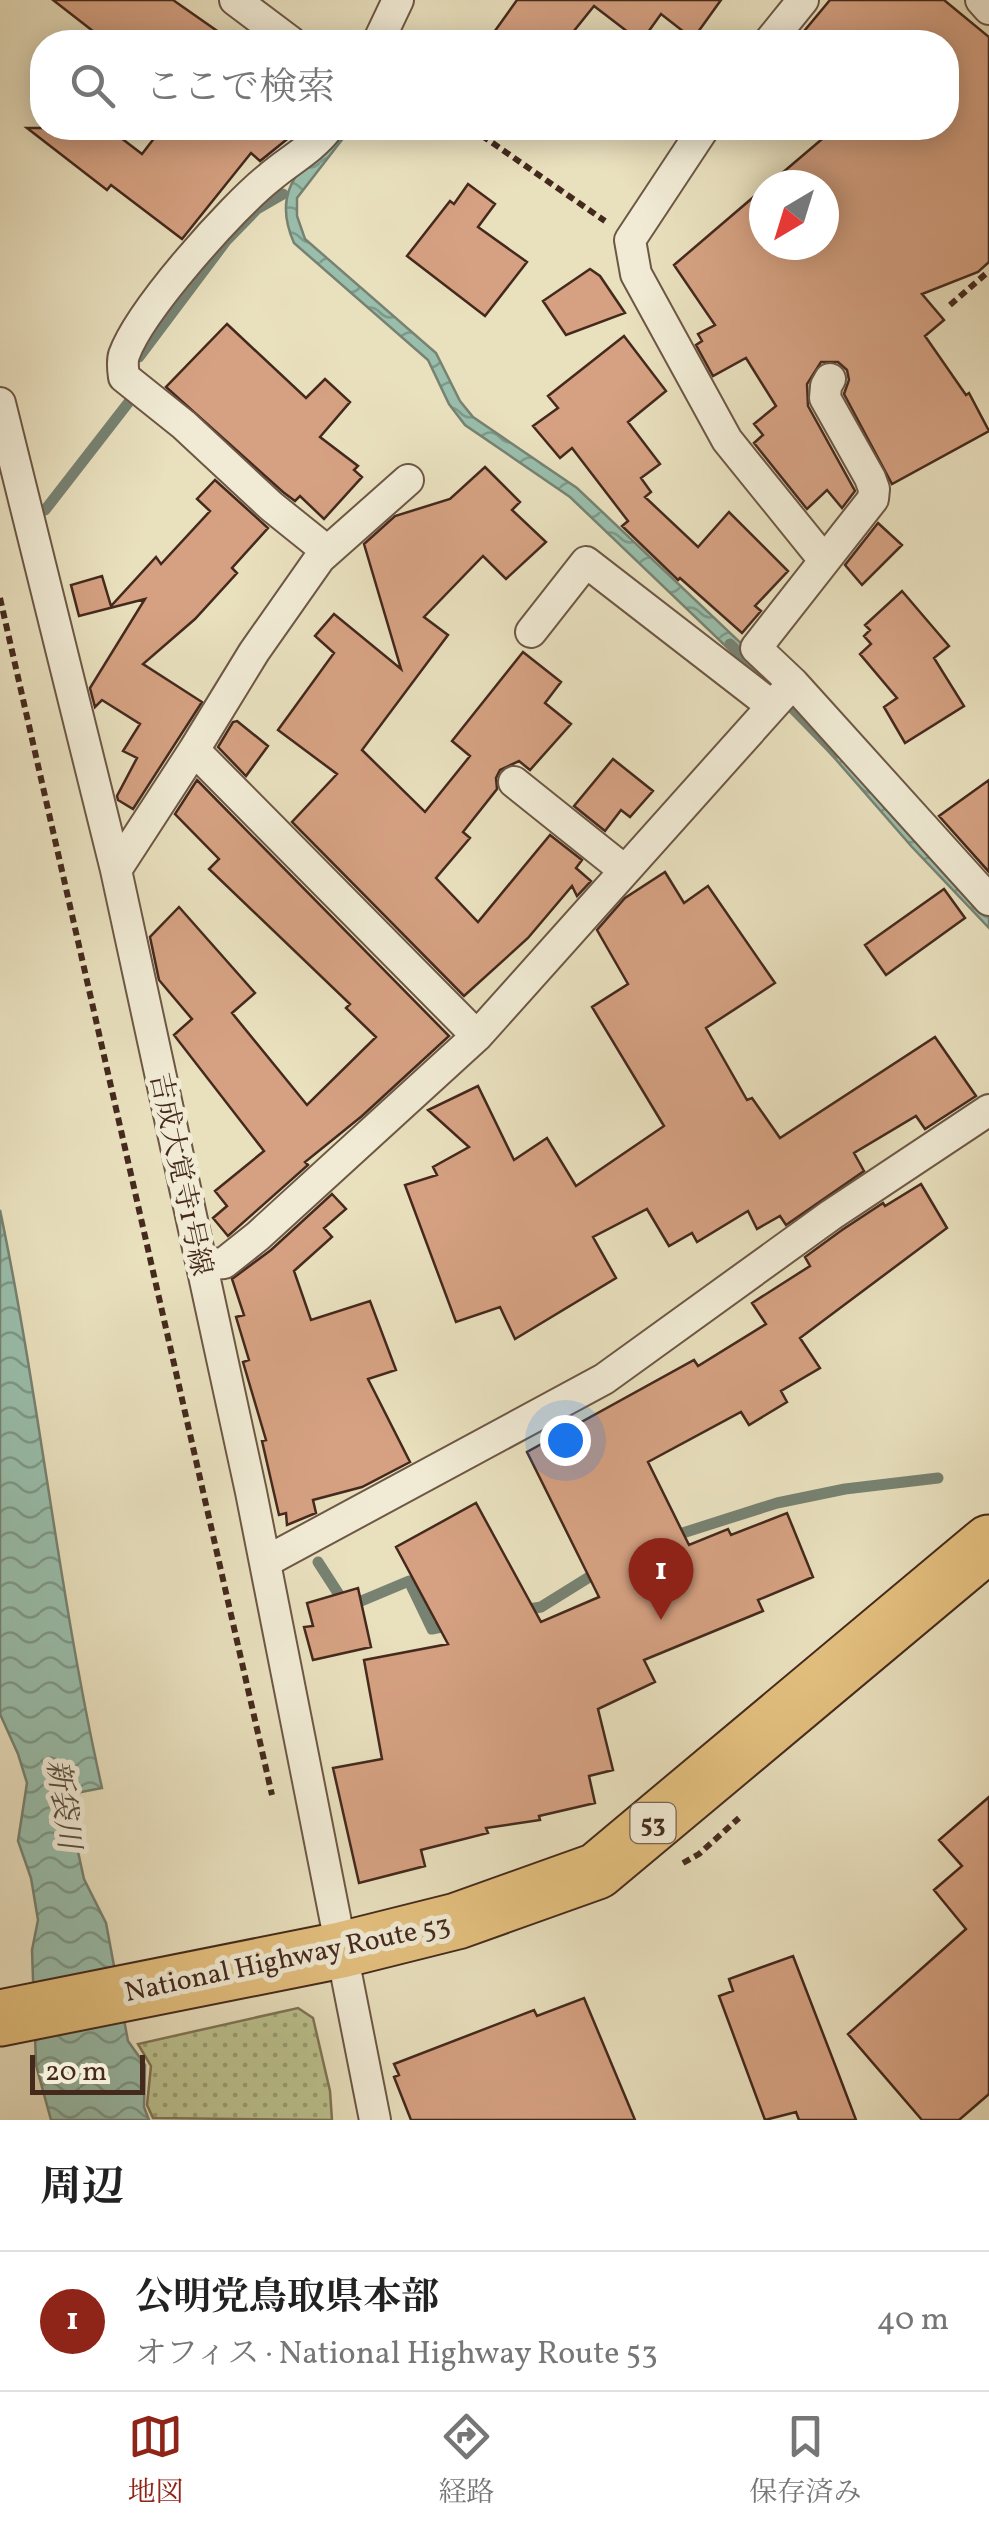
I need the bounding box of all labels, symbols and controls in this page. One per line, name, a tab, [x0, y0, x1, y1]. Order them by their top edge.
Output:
search box	[30, 30, 959, 140]
icon: search	[65, 58, 120, 113]
text: ここで検索	[145, 63, 335, 116]
north arrow	[749, 170, 839, 260]
street label: 吉成大覚寺1号線	[139, 1069, 220, 1280]
your location	[540, 1415, 591, 1466]
pin: 1	[628, 1538, 694, 1620]
water label: 新袋川	[35, 1757, 89, 1855]
road number: 53	[630, 1803, 676, 1843]
street label: National Highway Route 53	[121, 1906, 454, 2013]
scale bar	[30, 2050, 145, 2094]
text: 20 m	[45, 2053, 107, 2092]
text: 周辺	[40, 2160, 124, 2219]
text: 公明党鳥取県本部	[135, 2273, 439, 2326]
text: 1	[66, 2299, 79, 2343]
text: 40 m	[877, 2299, 949, 2343]
text: オフィス · National Highway Route 53	[135, 2333, 658, 2377]
tab: 地図	[127, 2409, 184, 2513]
tab: 経路	[438, 2409, 495, 2513]
tab: 保存済み	[749, 2409, 862, 2513]

